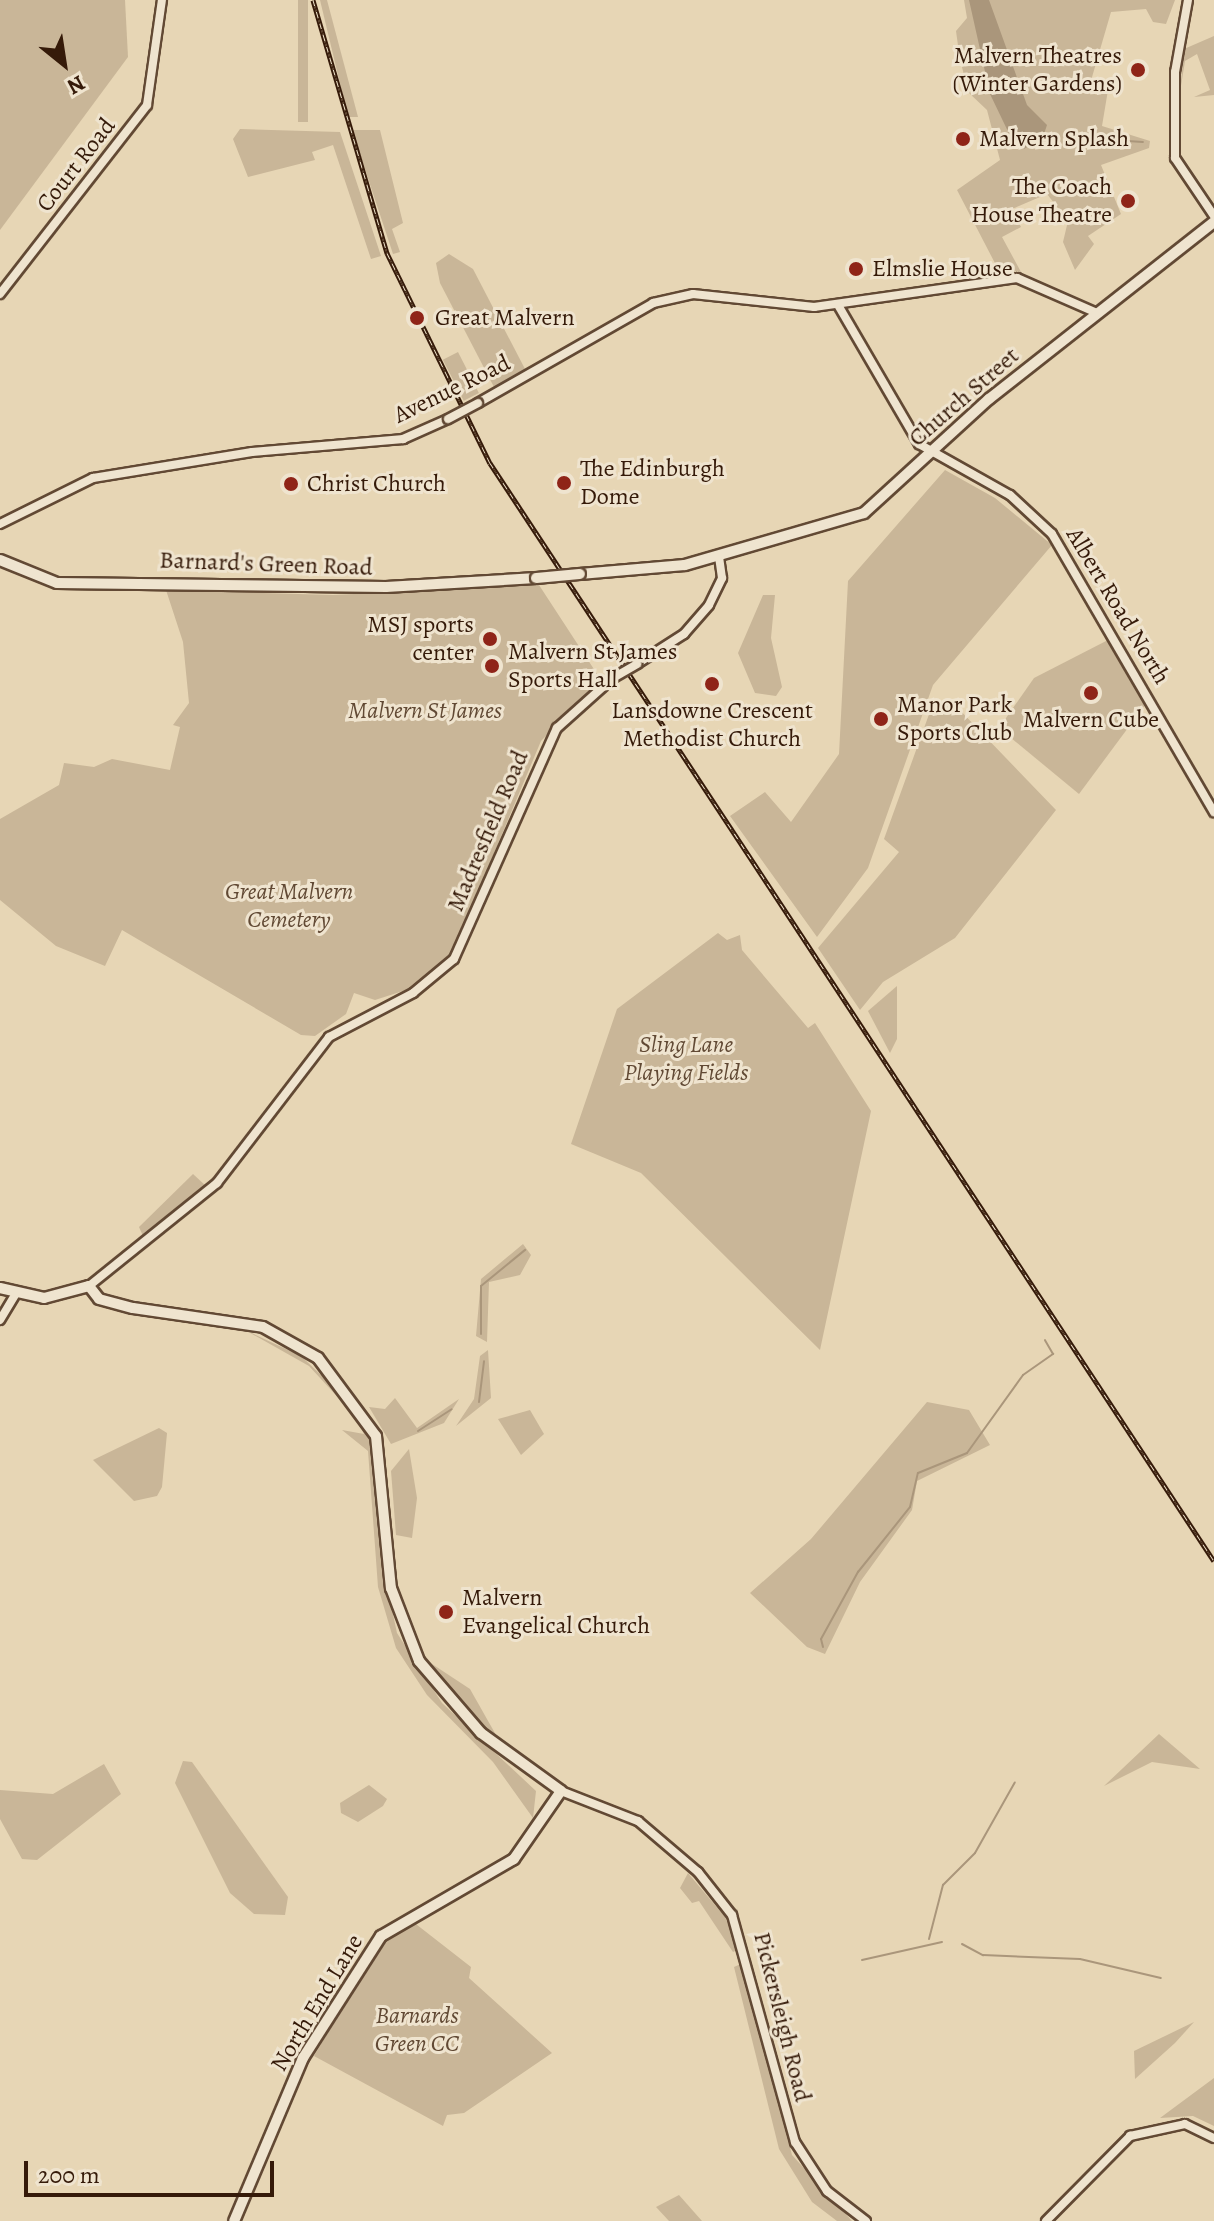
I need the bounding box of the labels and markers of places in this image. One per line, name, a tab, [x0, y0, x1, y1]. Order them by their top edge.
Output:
place label: Malvern Theatres (Winter Gardens)	[953, 42, 1122, 98]
marker: Malvern Theatres (Winter Gardens)	[1129, 61, 1147, 79]
place label: Malvern Splash	[979, 125, 1129, 153]
marker: Malvern Splash	[954, 130, 972, 148]
place label: The Coach House Theatre	[971, 173, 1112, 229]
marker: The Coach House Theatre	[1119, 192, 1137, 210]
place label: Elmslie House	[872, 255, 1013, 283]
marker: Elmslie House	[847, 260, 865, 278]
place label: Great Malvern	[435, 304, 575, 332]
marker: Great Malvern	[406, 307, 428, 329]
place label: The Edinburgh Dome	[580, 455, 725, 511]
place label: Christ Church	[307, 470, 446, 498]
marker: The Edinburgh Dome	[555, 474, 573, 492]
marker: Christ Church	[282, 475, 300, 493]
place label: MSJ sports center	[367, 611, 474, 667]
marker: MSJ sports center	[481, 630, 499, 648]
place label: Malvern St James Sports Hall	[508, 638, 677, 694]
marker: Malvern St James Sports Hall	[483, 657, 501, 675]
marker: Lansdowne Crescent Methodist Church	[703, 675, 721, 693]
marker: Malvern Cube	[1082, 684, 1100, 702]
place label: Manor Park Sports Club	[897, 691, 1012, 747]
place label: Lansdowne Crescent Methodist Church	[611, 697, 813, 753]
place label: Malvern Cube	[1023, 706, 1159, 734]
marker: Manor Park Sports Club	[872, 710, 890, 728]
place label: Malvern Evangelical Church	[462, 1584, 650, 1640]
marker: Malvern Evangelical Church	[437, 1603, 455, 1621]

